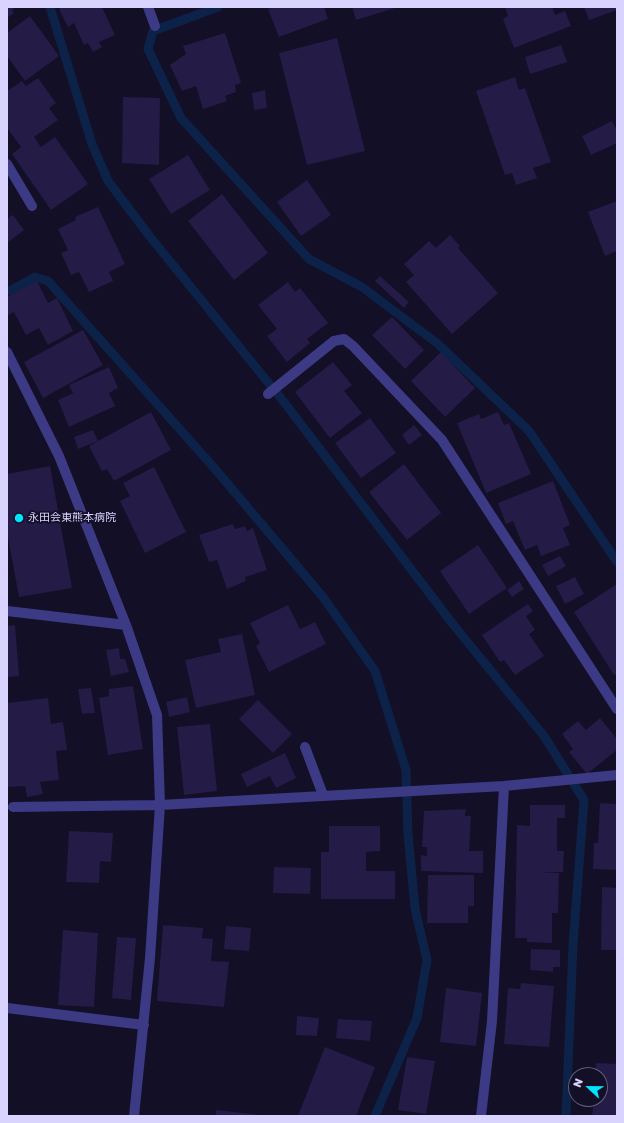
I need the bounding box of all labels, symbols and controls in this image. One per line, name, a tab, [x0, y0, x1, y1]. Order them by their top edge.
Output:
place label: 永田会東熊本病院	[28, 511, 116, 525]
marker: 永田会東熊本病院	[13, 512, 25, 524]
north arrow	[568, 1067, 608, 1107]
text: N	[570, 1076, 585, 1089]

